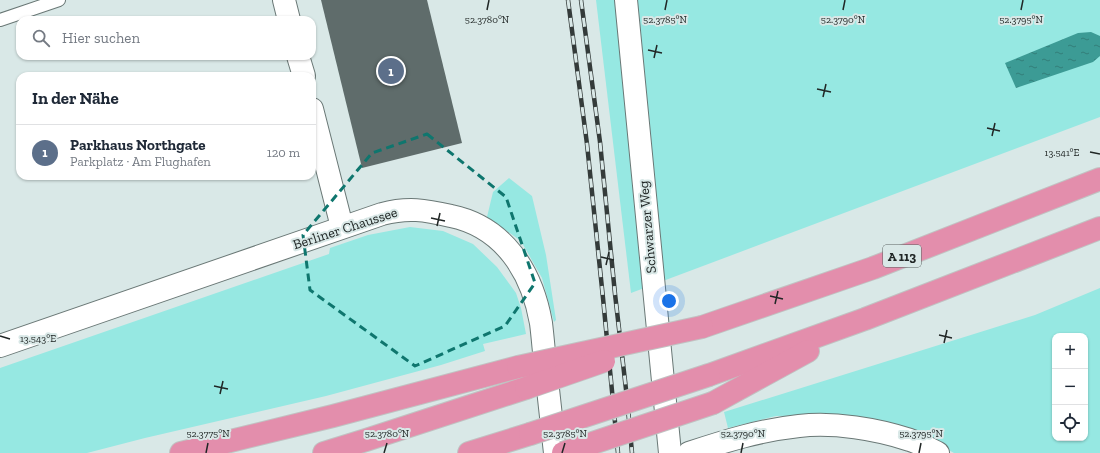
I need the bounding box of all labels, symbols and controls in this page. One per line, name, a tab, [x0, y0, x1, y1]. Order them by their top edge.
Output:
text: 52.3780°N	[465, 14, 510, 26]
text: 52.3785°N	[643, 14, 688, 26]
text: 52.3790°N	[821, 14, 866, 26]
text: 52.3795°N	[999, 14, 1043, 26]
search box	[16, 16, 316, 60]
icon: search	[30, 27, 52, 49]
text: Hier suchen	[62, 29, 140, 47]
pin: 1	[378, 56, 404, 86]
text: In der Nähe	[32, 88, 119, 108]
text: Parkhaus Northgate	[70, 136, 206, 154]
text: 1	[42, 145, 48, 160]
text: 120 m	[267, 145, 300, 160]
text: 13.541°E	[1045, 147, 1080, 159]
text: Parkplatz · Am Flughafen	[70, 154, 211, 169]
street label: Schwarzer Weg	[635, 180, 660, 274]
street label: Berliner Chaussee	[291, 203, 400, 253]
road number: A 113	[883, 245, 921, 267]
your location	[659, 291, 679, 311]
text: 13.543°E	[20, 333, 56, 345]
map controls	[1052, 333, 1088, 441]
button: +	[1052, 333, 1088, 369]
button: −	[1052, 369, 1088, 405]
button: locate	[1052, 405, 1088, 441]
text: 52.3775°N	[186, 428, 230, 440]
text: 52.3780°N	[365, 428, 410, 440]
text: 52.3785°N	[543, 428, 588, 440]
text: 52.3790°N	[721, 428, 766, 440]
text: 52.3795°N	[899, 428, 943, 440]

